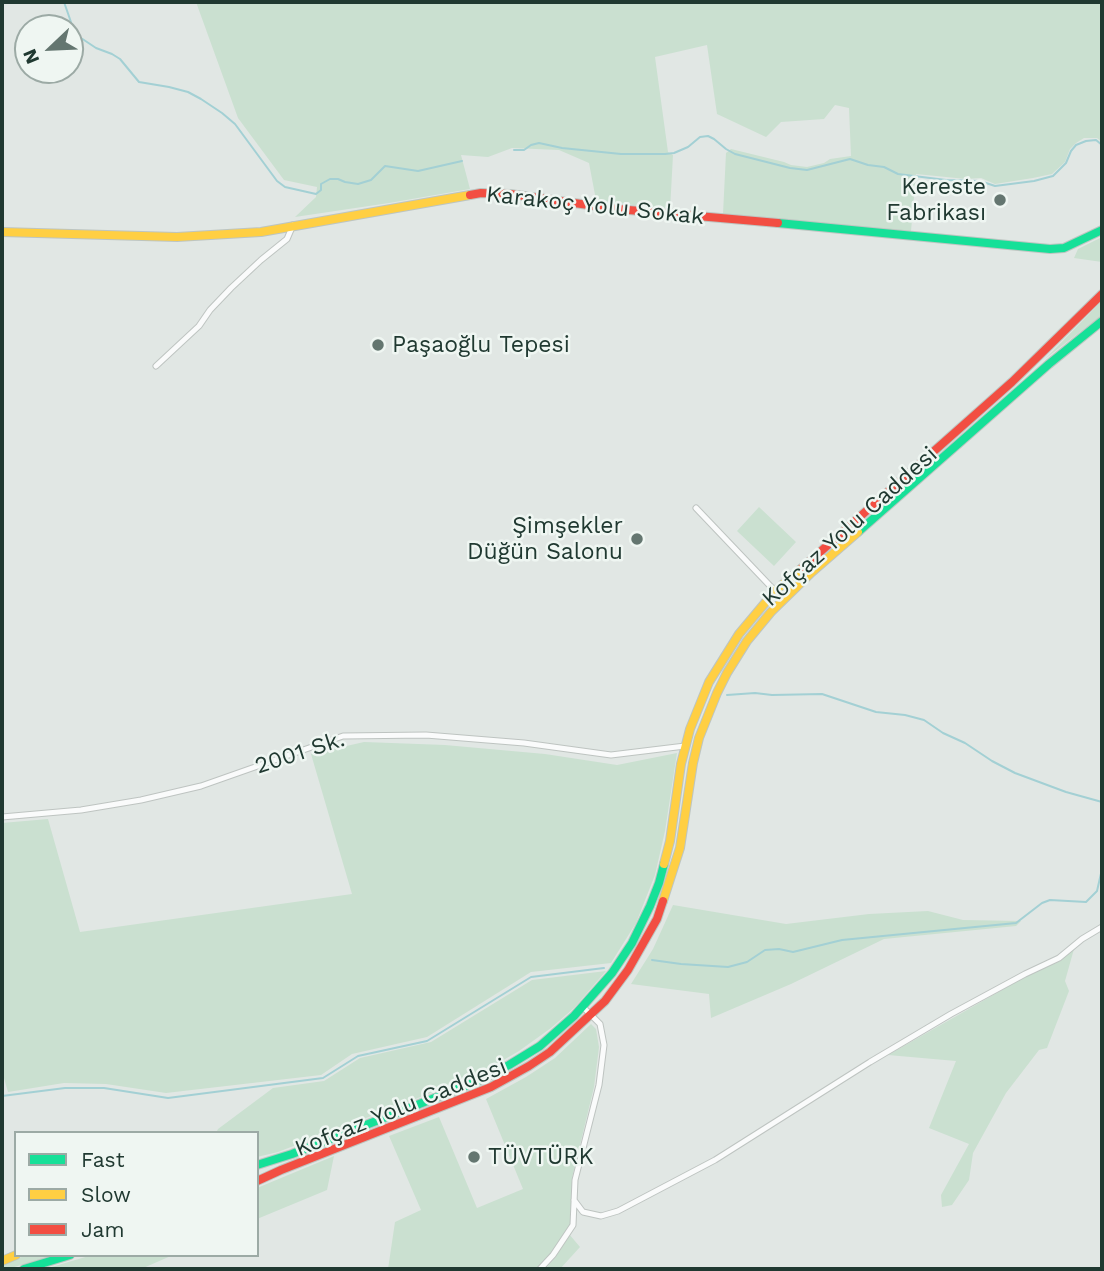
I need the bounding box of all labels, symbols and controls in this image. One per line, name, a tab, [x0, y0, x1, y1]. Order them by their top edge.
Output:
north arrow	[14, 14, 84, 84]
text: N	[18, 46, 44, 68]
place label: Kereste Fabrikası	[886, 173, 986, 227]
street label: Karakoç Yolu Sokak	[485, 181, 705, 231]
marker: Kereste Fabrikası	[992, 192, 1008, 208]
place label: Paşaoğlu Tepesi	[392, 331, 570, 359]
marker: Paşaoğlu Tepesi	[370, 337, 386, 353]
street label: Kofçaz Yolu Caddesi	[757, 441, 943, 613]
place label: Şimşekler Düğün Salonu	[467, 512, 623, 566]
marker: Şimşekler Düğün Salonu	[629, 531, 645, 547]
street label: 2001 Sk.	[252, 726, 348, 780]
street label: Kofçaz Yolu Caddesi	[291, 1053, 511, 1163]
legend	[14, 1131, 259, 1257]
place label: TÜVTÜRK	[488, 1143, 594, 1171]
text: Fast	[81, 1147, 125, 1172]
marker: TÜVTÜRK	[466, 1149, 482, 1165]
text: Slow	[81, 1182, 131, 1207]
text: Jam	[81, 1217, 124, 1242]

